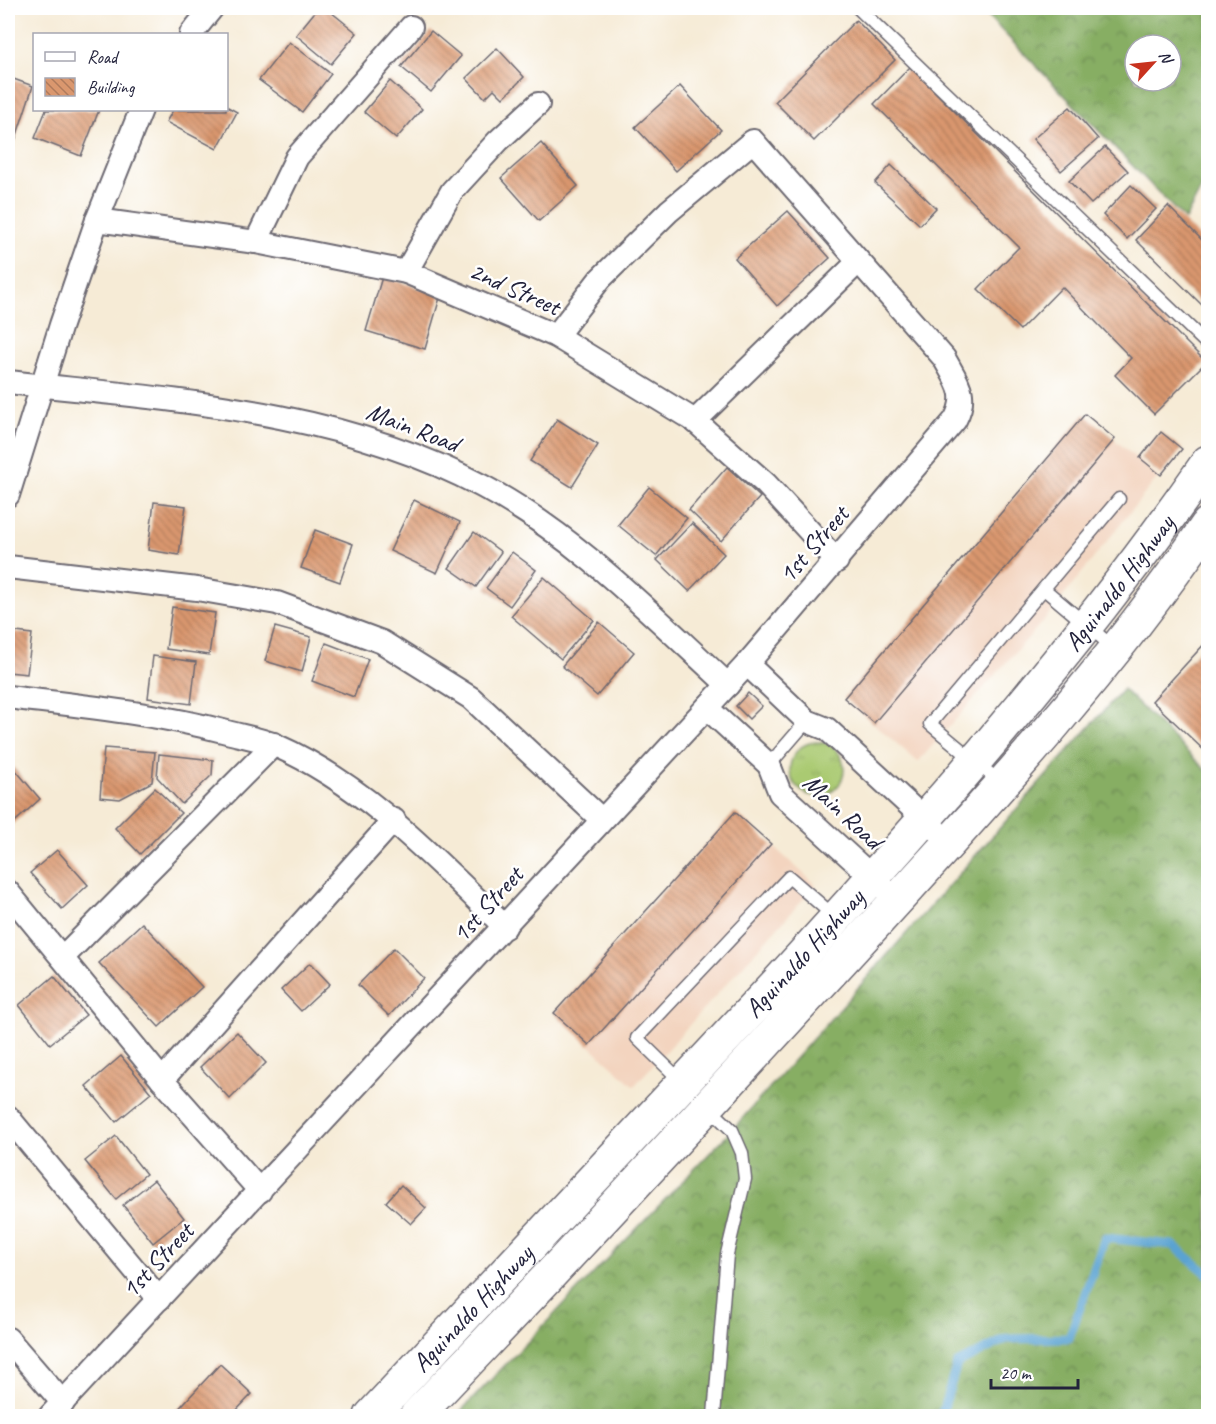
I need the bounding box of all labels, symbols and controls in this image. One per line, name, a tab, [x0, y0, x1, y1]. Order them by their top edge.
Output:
legend	[33, 33, 228, 111]
north arrow	[1123, 33, 1183, 93]
text: Road	[87, 46, 120, 68]
text: N	[1154, 48, 1178, 68]
text: Building	[87, 76, 136, 98]
street label: 2nd Street	[464, 254, 568, 324]
street label: Main Road	[362, 395, 467, 462]
street label: 1st Street	[771, 497, 857, 590]
street label: Aguinaldo Highway	[1057, 507, 1183, 658]
street label: Main Road	[796, 766, 892, 859]
street label: 1st Street	[444, 857, 532, 949]
street label: Aguinaldo Highway	[737, 880, 873, 1025]
street label: 1st Street	[114, 1214, 202, 1305]
street label: Aguinaldo Highway	[405, 1236, 542, 1379]
scale bar	[991, 1352, 1078, 1390]
text: 20 m	[1000, 1362, 1033, 1384]

